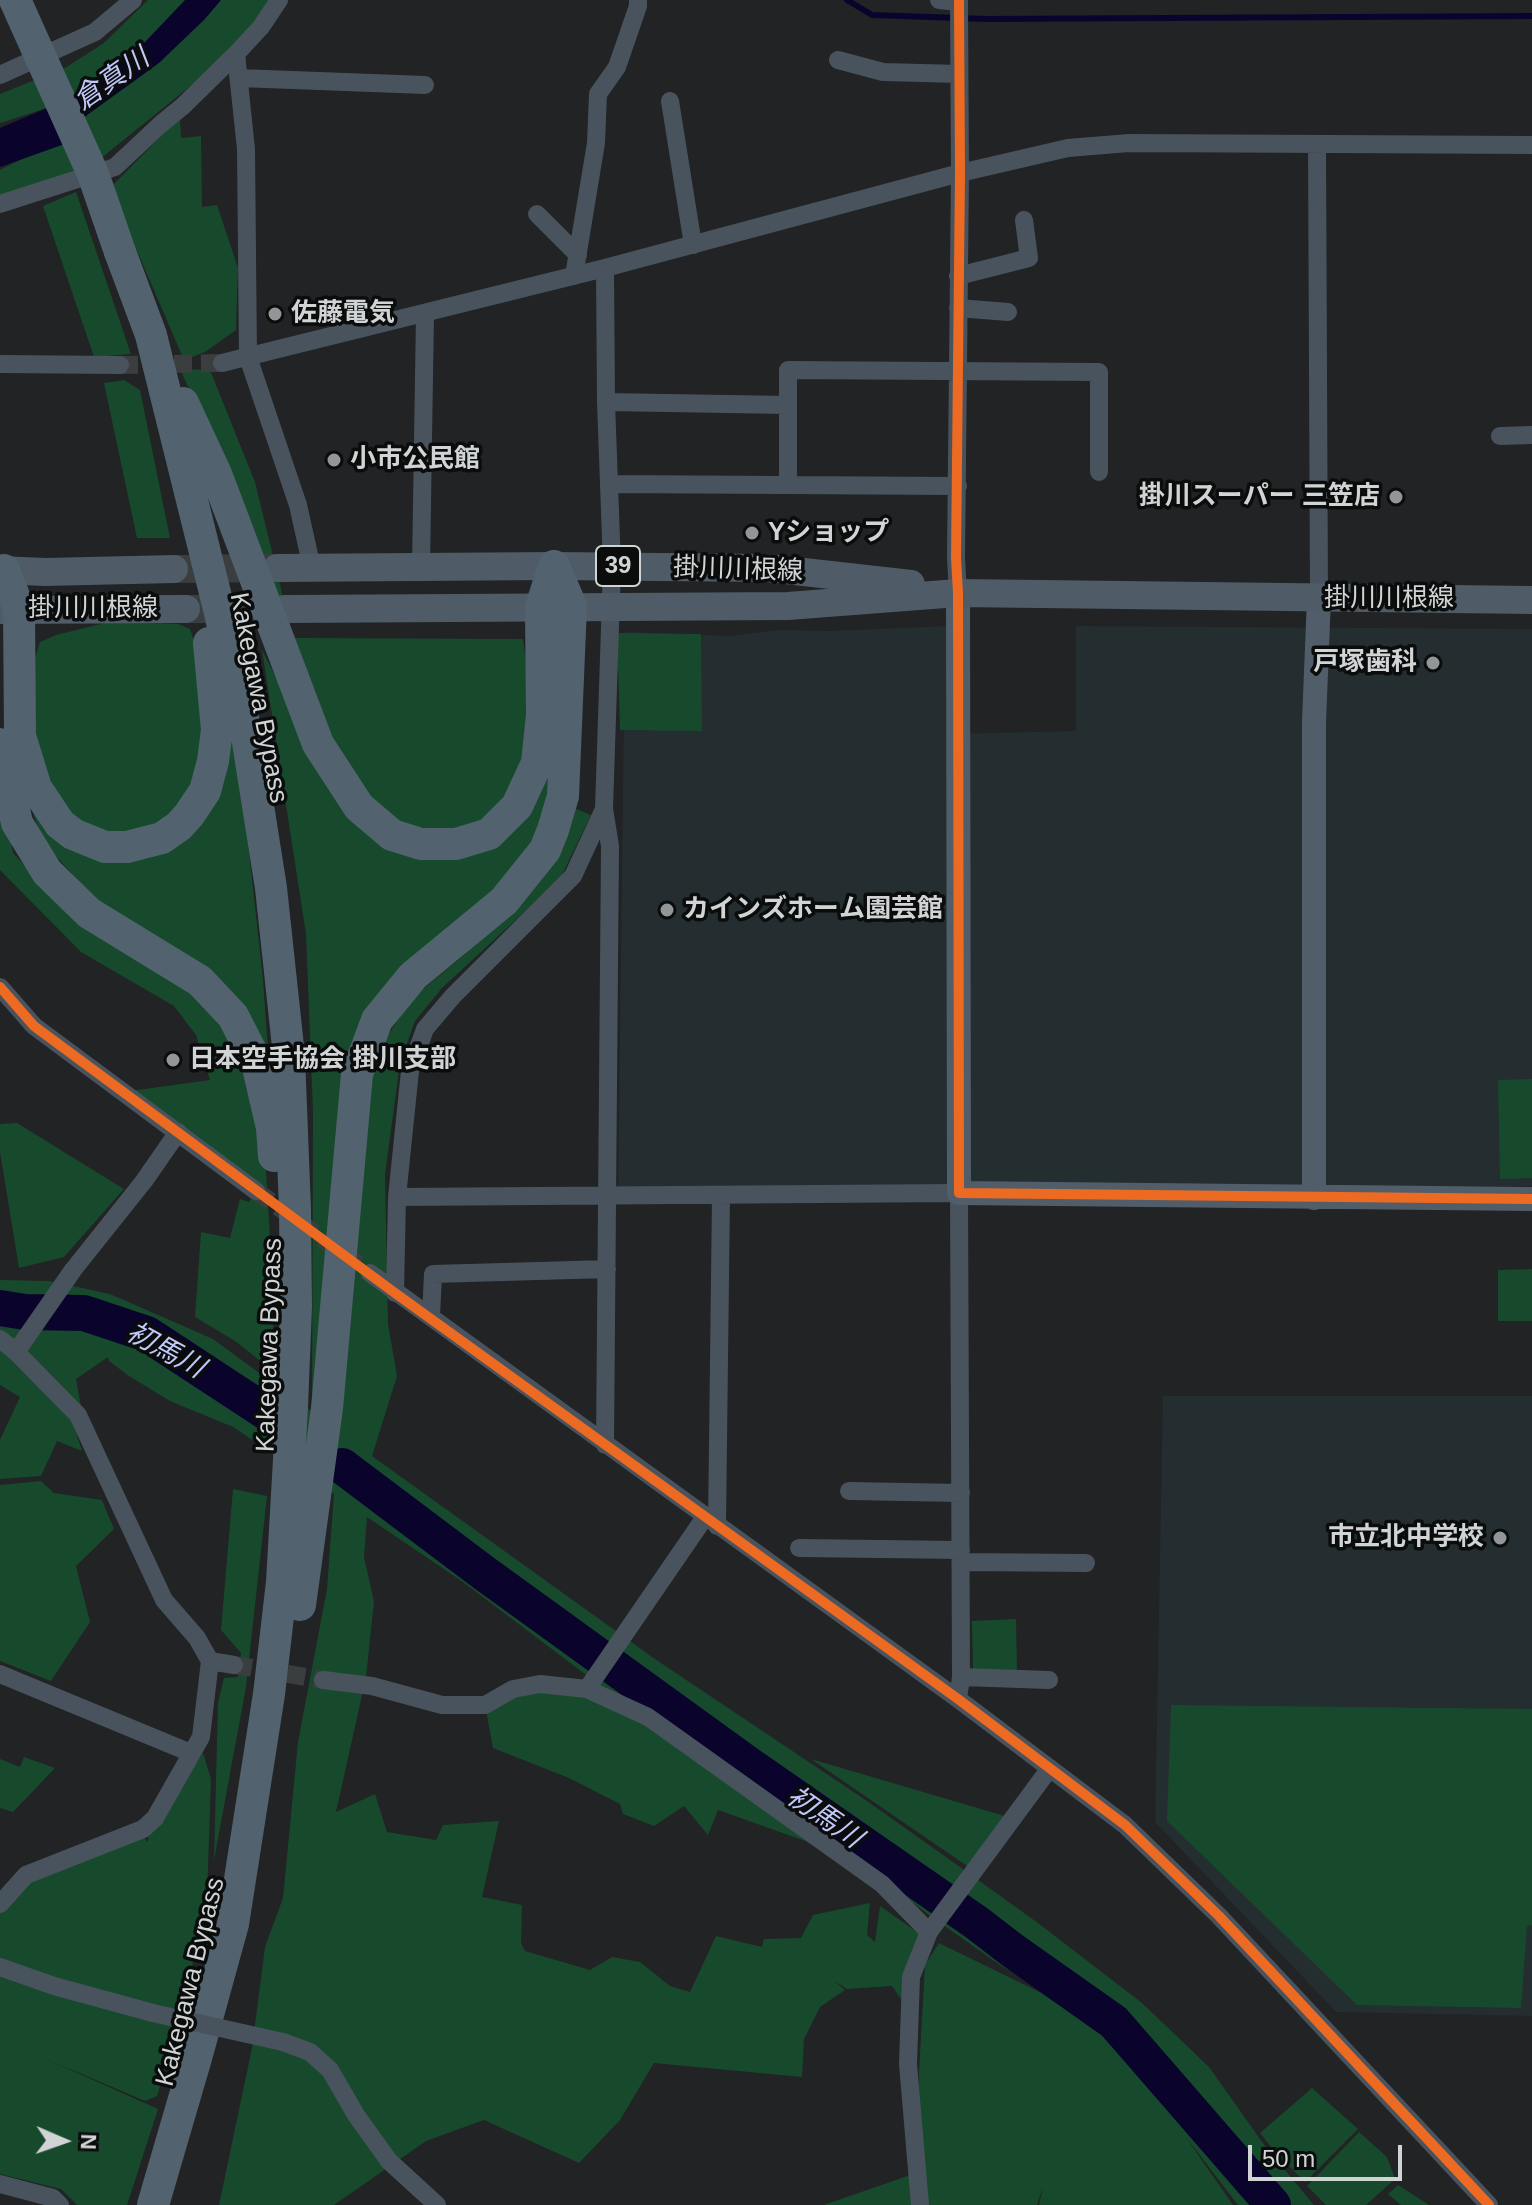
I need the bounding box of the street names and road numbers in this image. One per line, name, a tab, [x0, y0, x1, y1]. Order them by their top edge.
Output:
road number: 39	[596, 546, 640, 586]
street label: 掛川川根線	[672, 552, 804, 588]
street label: 掛川川根線	[1324, 583, 1454, 615]
street label: Kakegawa Bypass	[222, 590, 294, 806]
street label: 掛川川根線	[28, 593, 158, 625]
street label: Kakegawa Bypass	[251, 1238, 289, 1452]
street label: Kakegawa Bypass	[150, 1874, 232, 2090]

